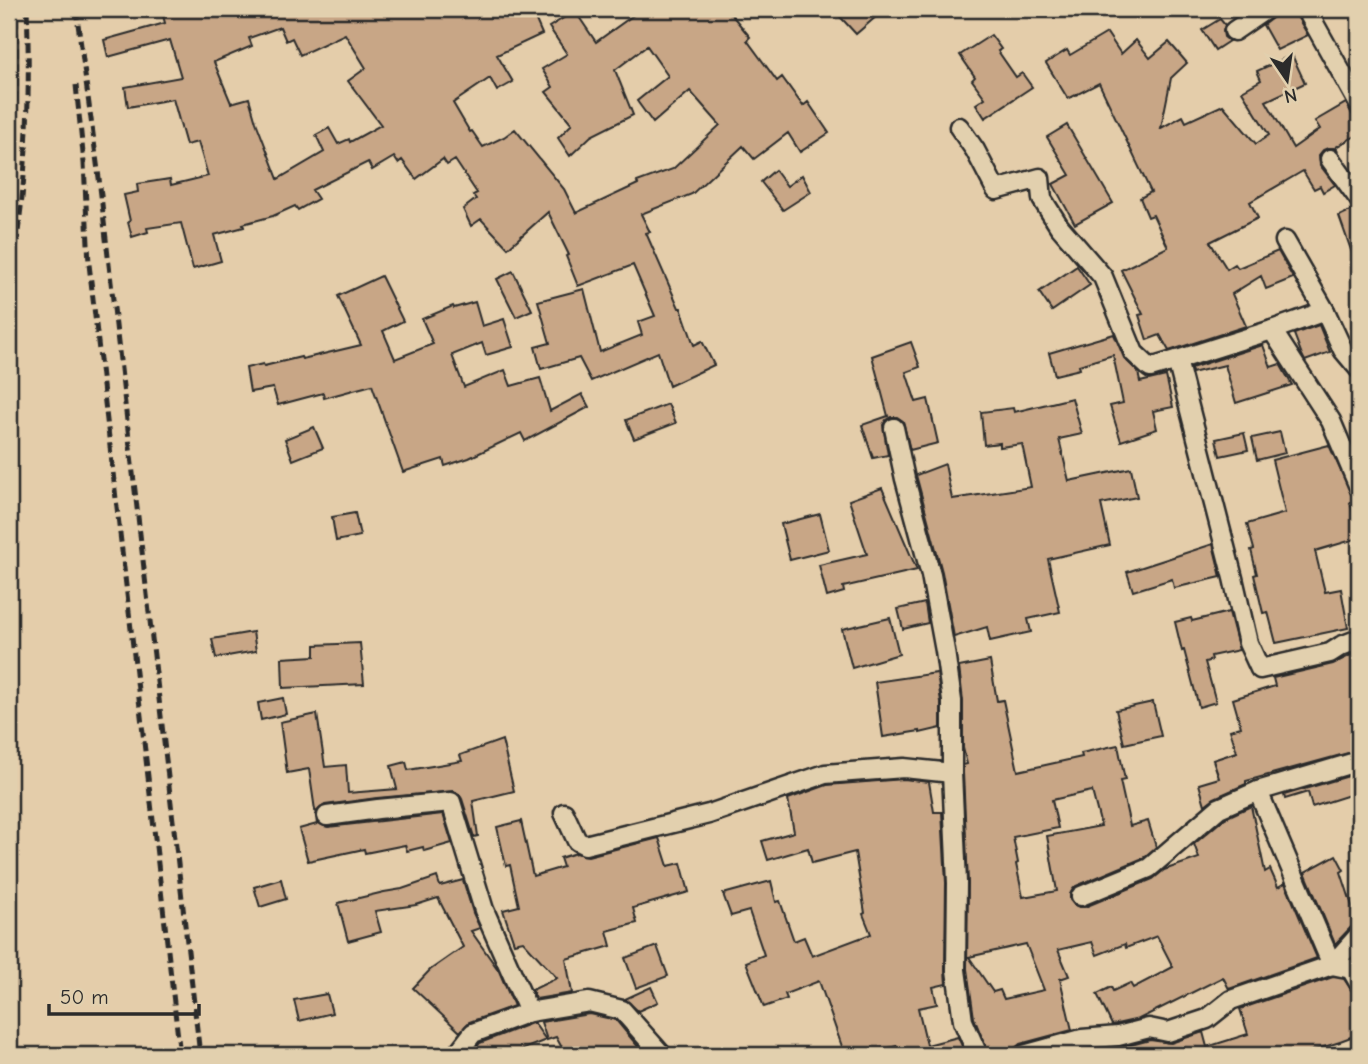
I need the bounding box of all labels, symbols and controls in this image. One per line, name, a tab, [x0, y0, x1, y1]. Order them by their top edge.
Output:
north arrow	[1252, 46, 1322, 116]
text: N	[1282, 83, 1299, 108]
scale bar	[49, 973, 200, 1017]
text: 50 m	[60, 985, 109, 1009]

